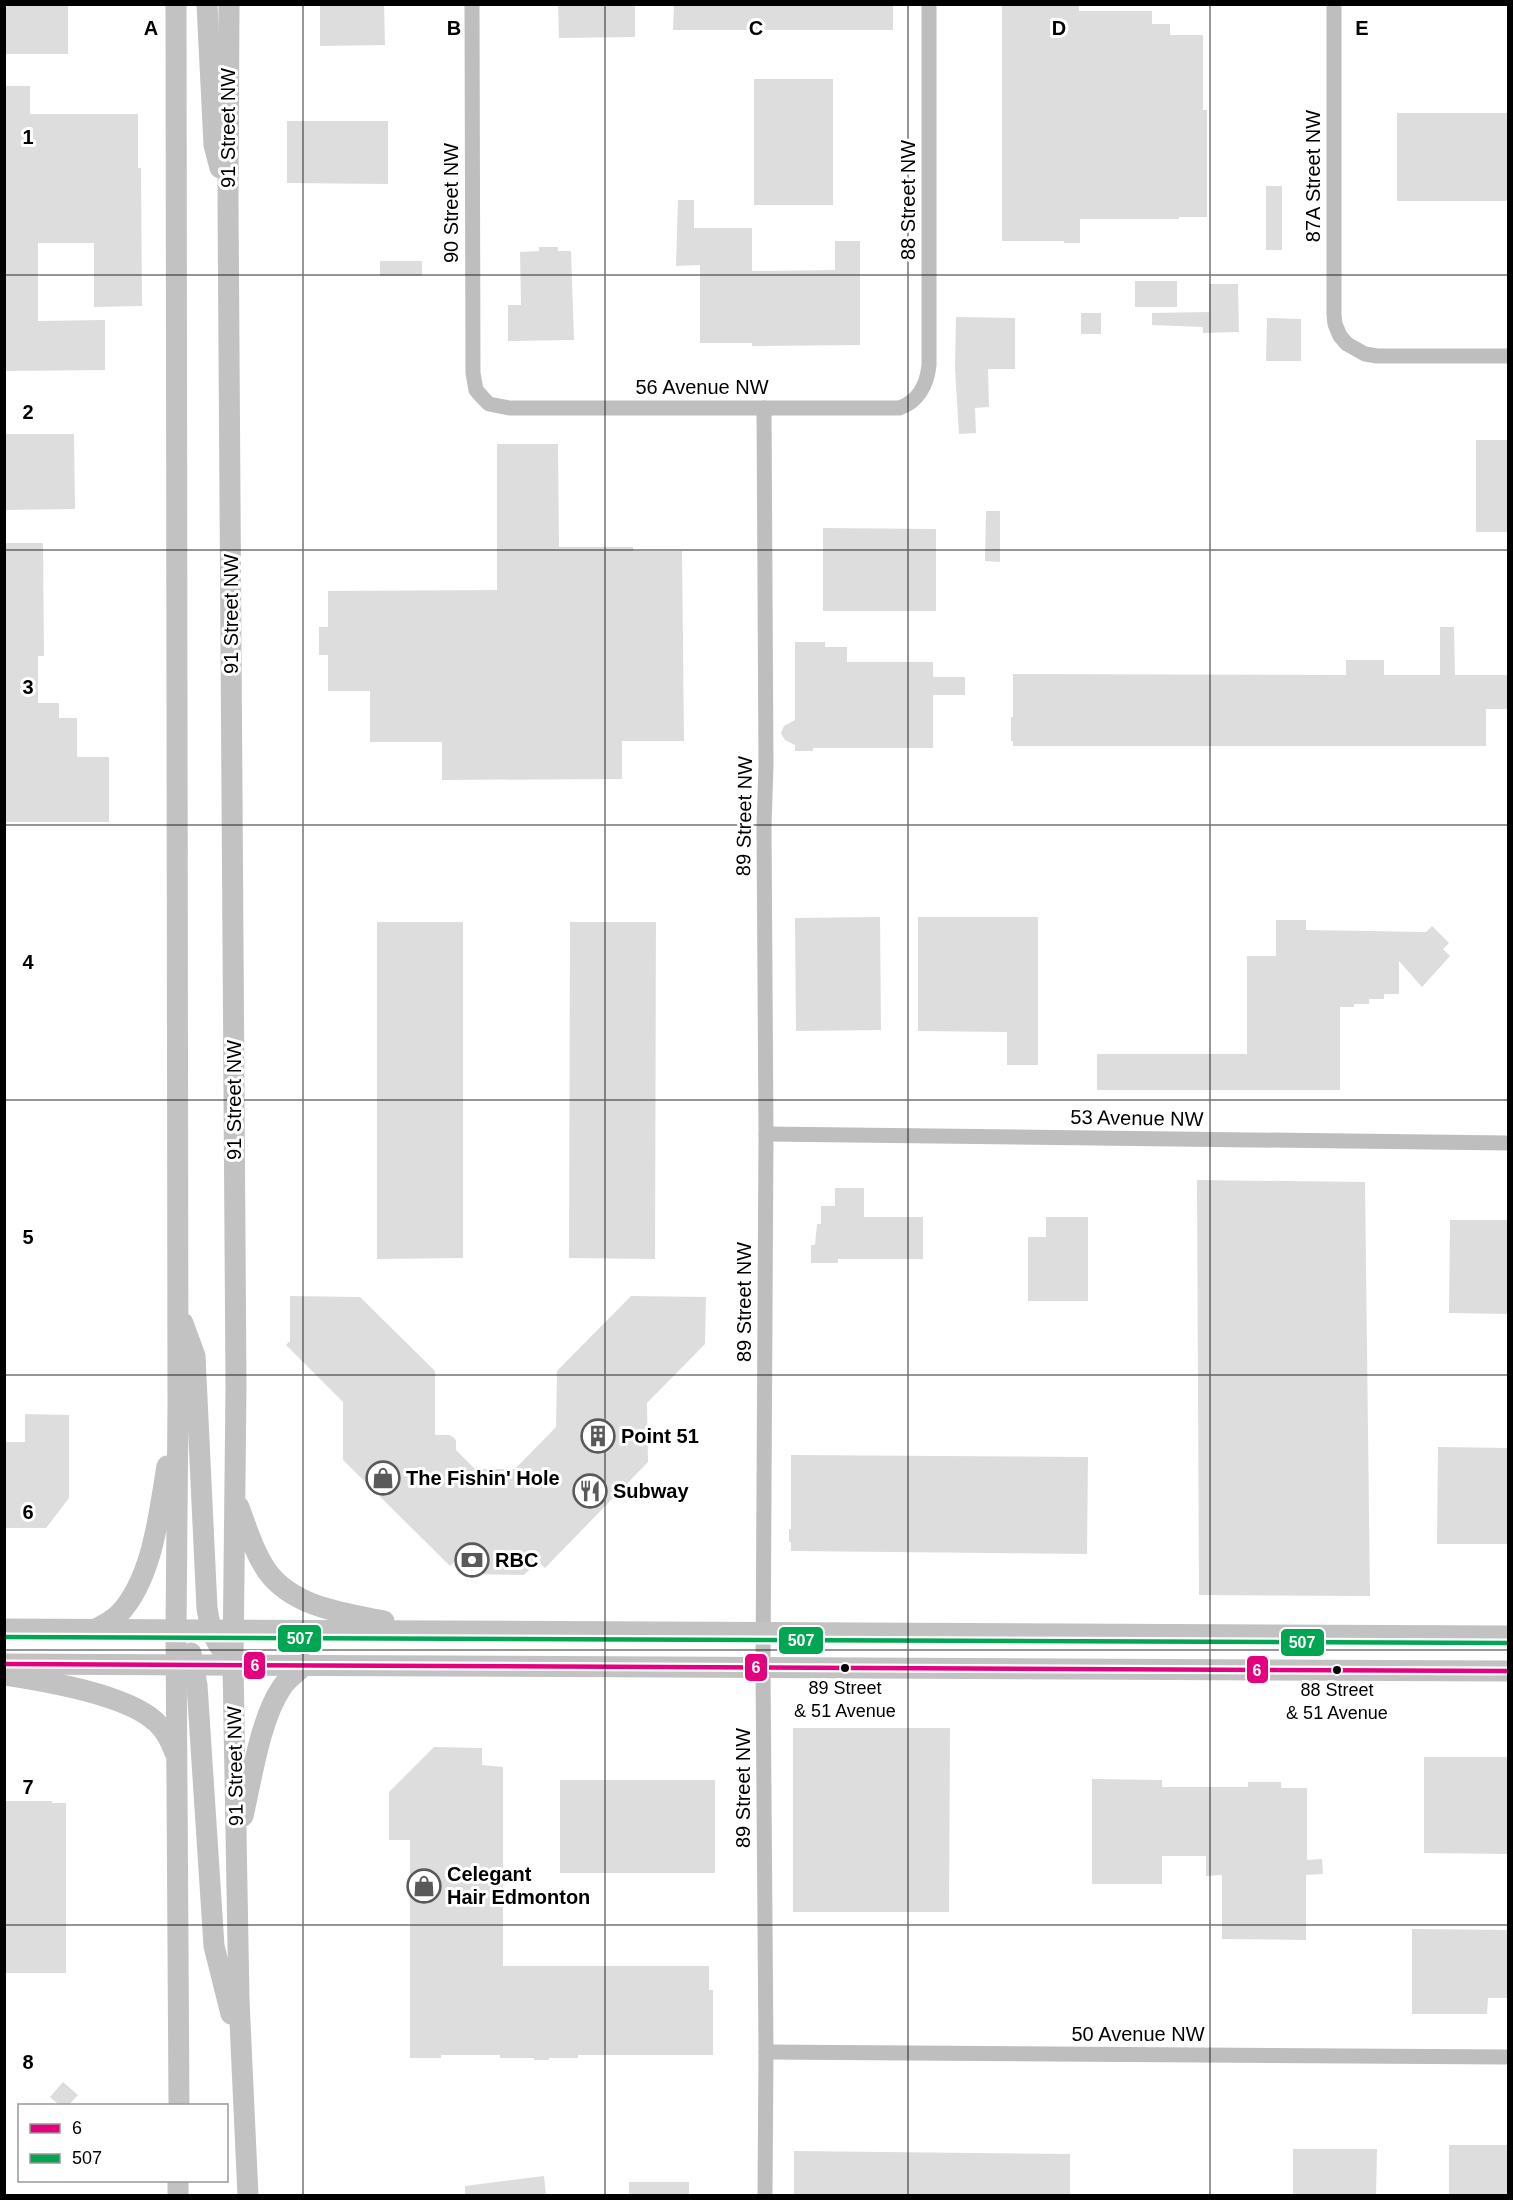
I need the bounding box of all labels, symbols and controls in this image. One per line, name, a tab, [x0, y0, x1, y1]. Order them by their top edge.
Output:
text: A	[144, 17, 158, 39]
text: B	[447, 17, 461, 39]
text: C	[749, 17, 763, 39]
text: D	[1052, 17, 1066, 39]
text: E	[1355, 17, 1369, 39]
street label: 91 Street NW	[217, 68, 239, 188]
street label: 87A Street NW	[1302, 110, 1324, 242]
text: 1	[22, 126, 34, 148]
street label: 88 Street NW	[897, 140, 919, 260]
street label: 90 Street NW	[440, 143, 462, 263]
street label: 56 Avenue NW	[635, 376, 769, 398]
text: 2	[22, 401, 34, 423]
street label: 91 Street NW	[220, 554, 242, 674]
text: 3	[22, 676, 34, 698]
street label: 89 Street NW	[732, 756, 756, 876]
text: 4	[22, 951, 34, 973]
street label: 91 Street NW	[223, 1040, 245, 1160]
street label: 53 Avenue NW	[1070, 1106, 1204, 1130]
text: 5	[22, 1226, 34, 1248]
street label: 89 Street NW	[733, 1242, 755, 1362]
building icon: Point 51	[580, 1418, 616, 1454]
place label: Point 51	[621, 1425, 699, 1447]
shop icon: The Fishin' Hole	[365, 1460, 401, 1496]
place label: The Fishin' Hole	[406, 1467, 560, 1489]
restaurant icon: Subway	[572, 1473, 608, 1509]
place label: Subway	[613, 1480, 689, 1502]
text: 6	[22, 1501, 34, 1523]
bank icon: RBC	[454, 1542, 490, 1578]
place label: RBC	[495, 1549, 538, 1571]
line badge: 507	[277, 1624, 322, 1653]
line badge: 507	[778, 1626, 824, 1655]
line badge: 507	[1280, 1628, 1325, 1657]
text: 507	[287, 1630, 313, 1647]
text: 507	[788, 1632, 814, 1649]
text: 507	[1289, 1634, 1315, 1651]
line badge: 6	[243, 1651, 266, 1680]
line badge: 6	[744, 1653, 768, 1682]
line badge: 6	[1246, 1655, 1269, 1684]
text: 6	[251, 1657, 260, 1674]
text: 6	[752, 1659, 761, 1676]
marker: 89 Street & 51 Avenue	[839, 1662, 851, 1674]
text: 6	[1253, 1662, 1262, 1679]
marker: 88 Street & 51 Avenue	[1331, 1664, 1343, 1676]
place label: 89 Street & 51 Avenue	[794, 1678, 896, 1721]
place label: 88 Street & 51 Avenue	[1286, 1680, 1388, 1723]
street label: 91 Street NW	[223, 1706, 247, 1826]
street label: 89 Street NW	[732, 1728, 754, 1848]
text: 7	[22, 1776, 34, 1798]
place label: Celegant Hair Edmonton	[447, 1863, 590, 1908]
shop icon: Celegant Hair Edmonton	[406, 1868, 442, 1904]
street label: 50 Avenue NW	[1071, 2023, 1205, 2045]
text: 8	[22, 2051, 34, 2073]
legend	[18, 2104, 228, 2182]
text: 6	[72, 2118, 82, 2138]
text: 507	[72, 2148, 102, 2168]

